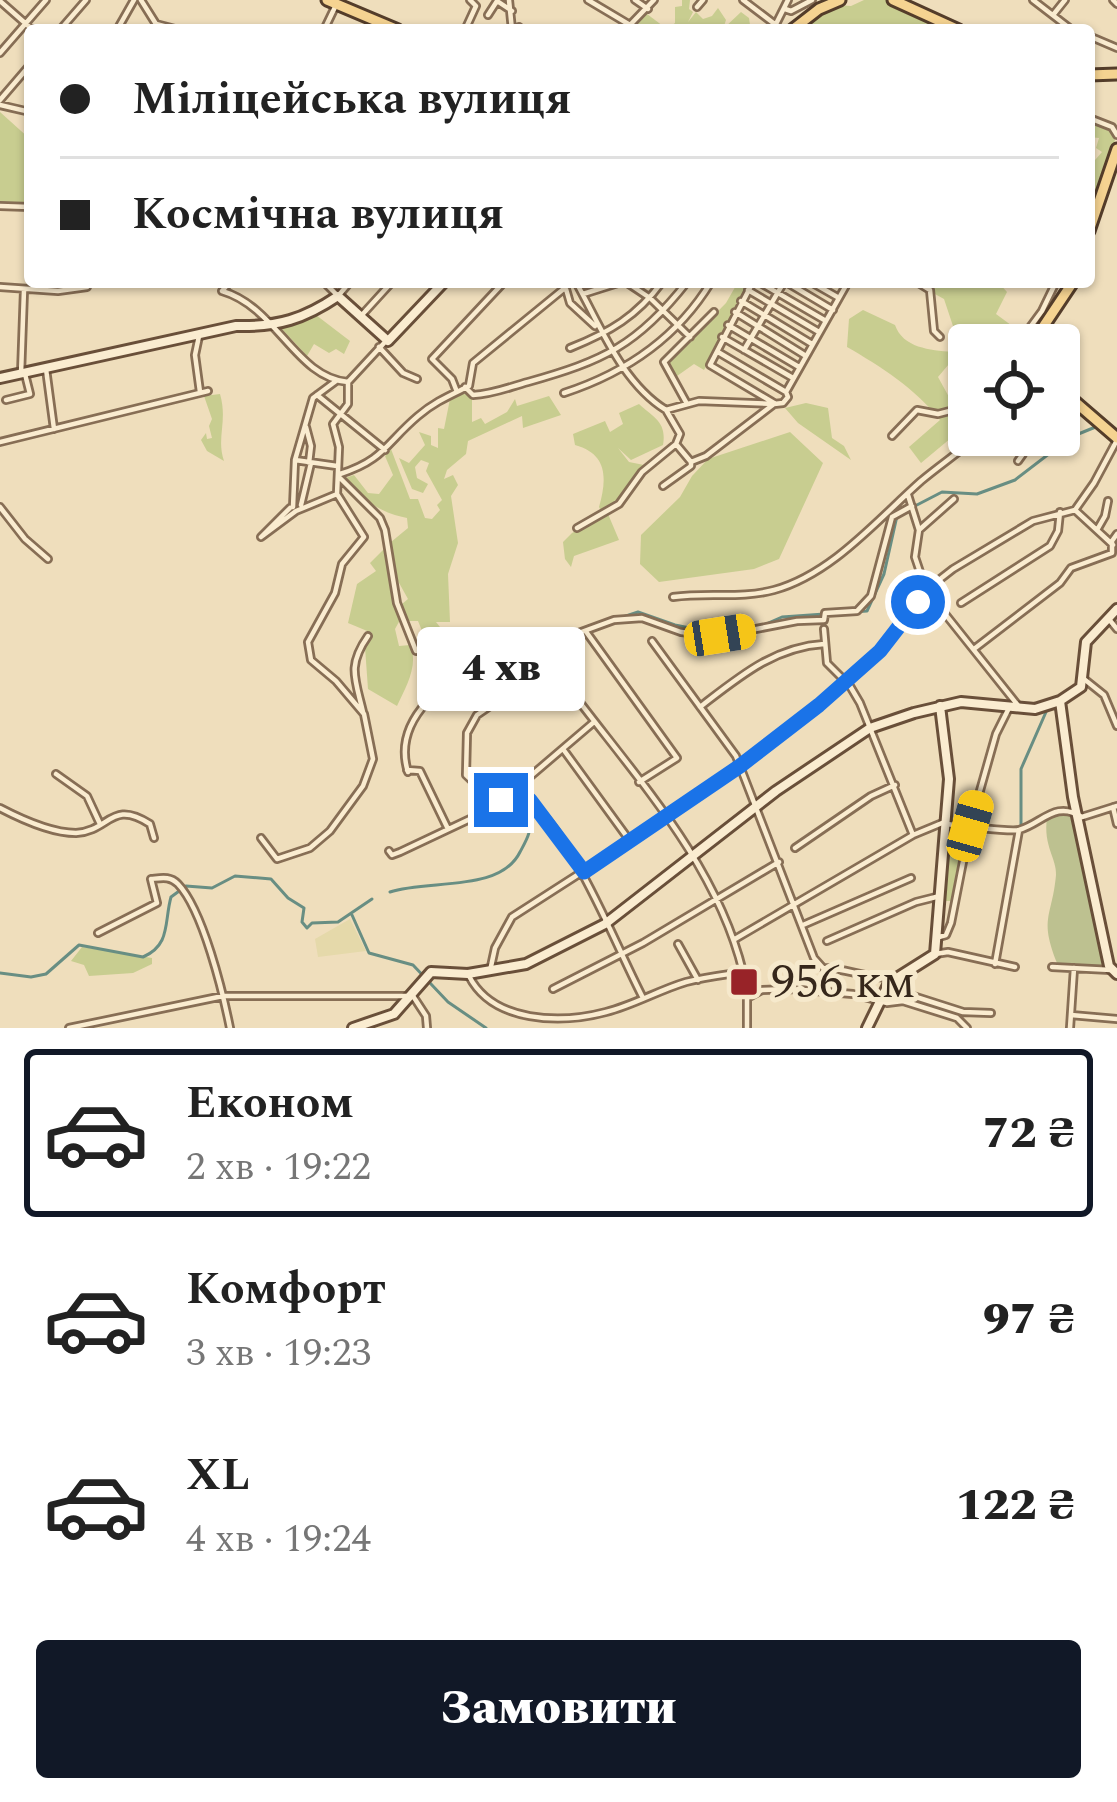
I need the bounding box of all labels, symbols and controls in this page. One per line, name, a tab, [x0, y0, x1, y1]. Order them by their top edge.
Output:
text: Міліцейська вулиця	[132, 65, 571, 134]
text: Космічна вулиця	[132, 180, 504, 249]
map controls	[948, 324, 1080, 456]
button: locate	[948, 324, 1080, 456]
route start	[891, 575, 945, 629]
car	[682, 612, 758, 658]
callout: 4 хв	[417, 626, 585, 710]
text: 4 хв	[462, 639, 540, 698]
route end	[474, 773, 528, 827]
car	[943, 786, 997, 866]
place label: 956 км	[771, 946, 916, 1019]
marker: 956 км	[728, 966, 760, 998]
text: Економ	[186, 1069, 354, 1138]
icon: car	[42, 1079, 150, 1187]
text: 72 ₴	[983, 1099, 1075, 1168]
text: 2 хв · 19:22	[186, 1138, 371, 1197]
text: Комфорт	[186, 1255, 386, 1324]
icon: car	[42, 1265, 150, 1373]
text: 97 ₴	[983, 1285, 1075, 1354]
text: 3 хв · 19:23	[186, 1324, 371, 1383]
text: XL	[186, 1441, 250, 1510]
icon: car	[42, 1451, 150, 1559]
text: 122 ₴	[956, 1471, 1075, 1540]
text: 4 хв · 19:24	[186, 1510, 371, 1569]
button: Замовити	[36, 1640, 1081, 1778]

